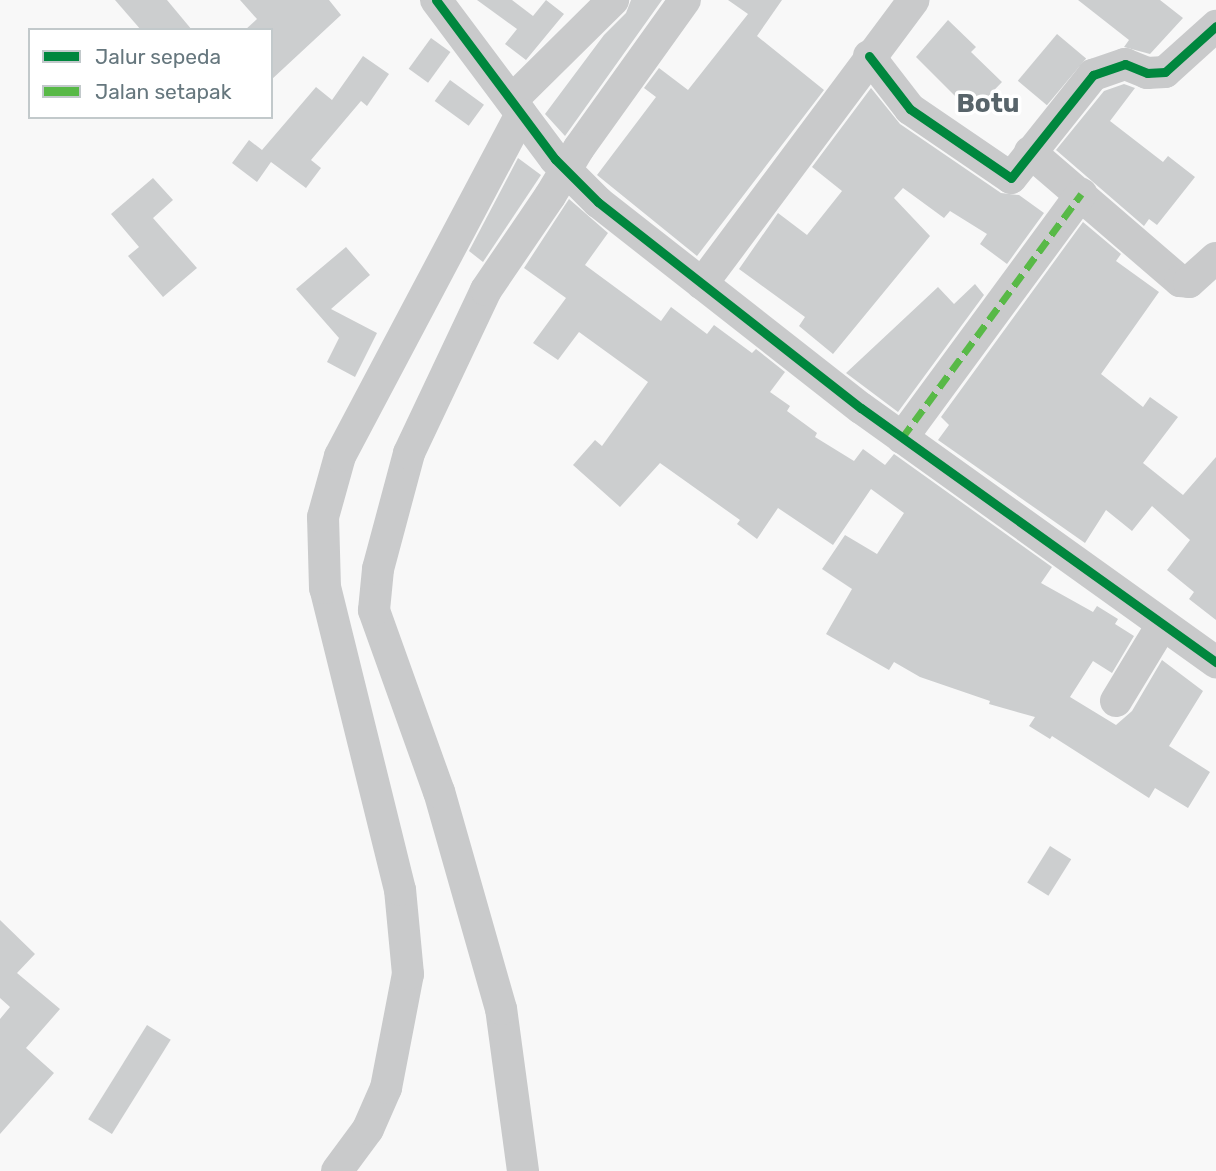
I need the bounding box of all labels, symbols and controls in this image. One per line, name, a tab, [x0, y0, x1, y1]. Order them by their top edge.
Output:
legend	[28, 28, 273, 119]
text: Jalur sepeda	[95, 44, 221, 69]
text: Jalan setapak	[95, 79, 232, 104]
district label: Botu	[957, 88, 1019, 120]

